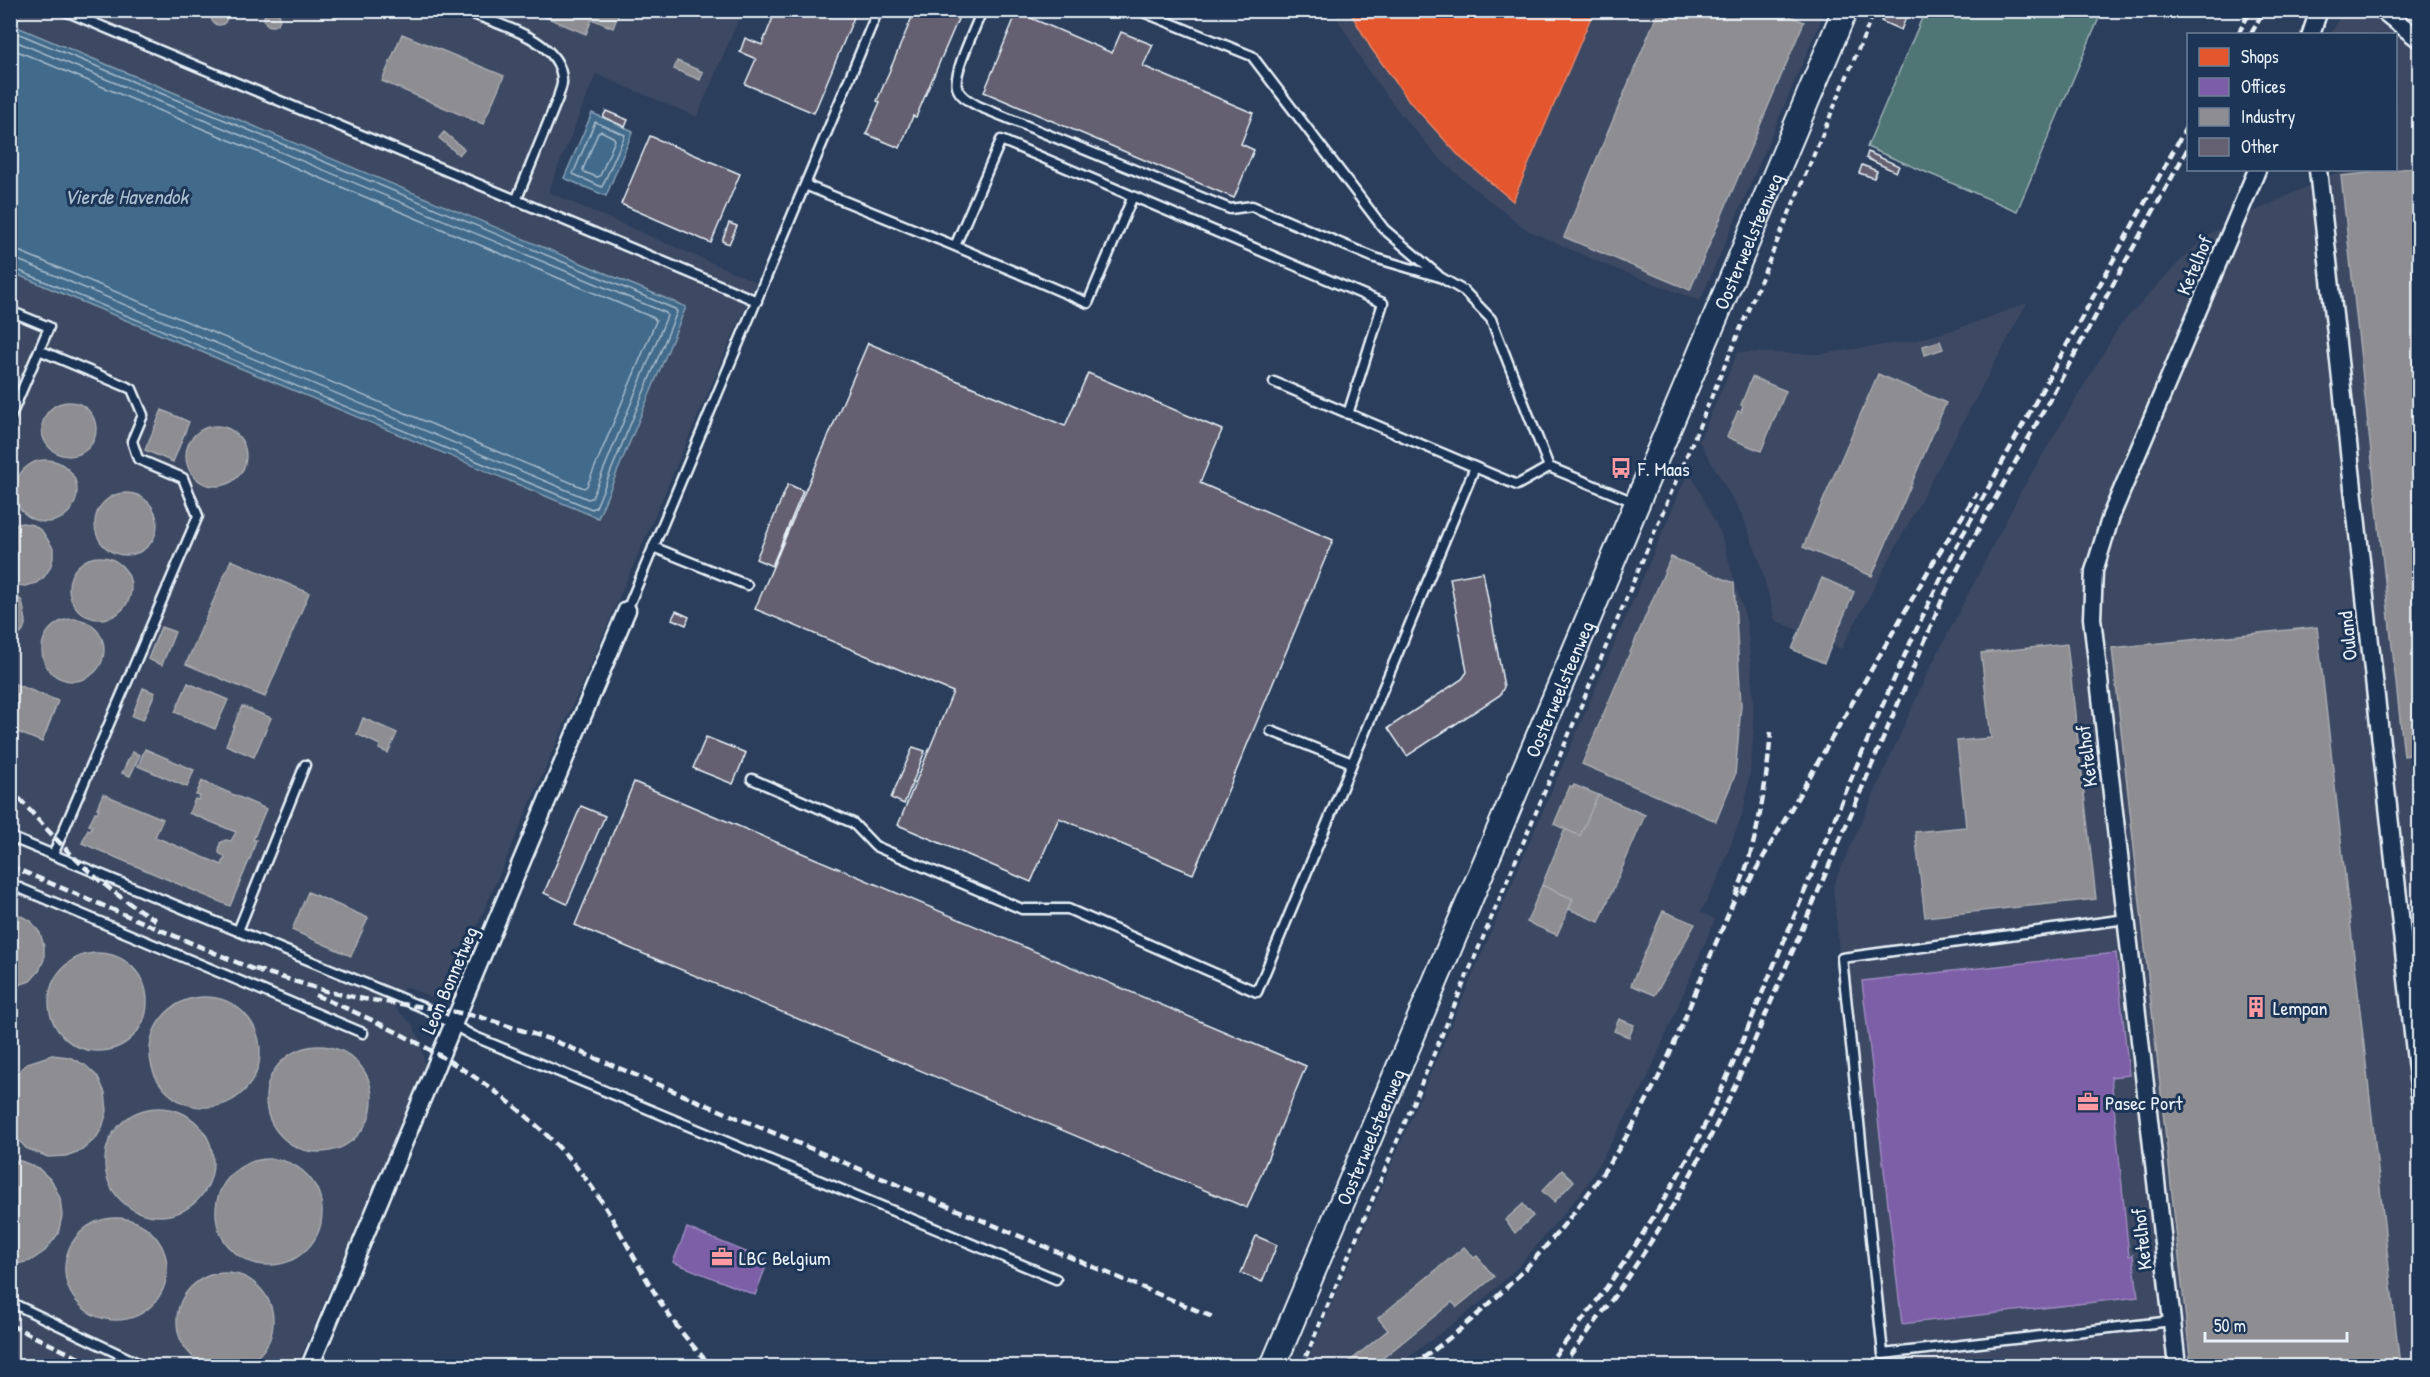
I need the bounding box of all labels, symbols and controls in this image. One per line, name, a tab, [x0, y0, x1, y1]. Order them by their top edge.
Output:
legend	[2187, 33, 2397, 171]
text: Shops	[2241, 44, 2279, 69]
text: Offices	[2241, 74, 2286, 99]
text: Industry	[2241, 104, 2296, 129]
text: Other	[2241, 134, 2279, 159]
street label: Oosterweelsteenweg	[1707, 169, 1788, 313]
water label: Vierde Havendok	[64, 182, 190, 211]
street label: Ketelhof	[2169, 231, 2219, 299]
place label: F. Maas	[1637, 455, 1690, 482]
bus stop icon: F. Maas	[1609, 456, 1633, 480]
street label: Ouland	[2331, 610, 2363, 662]
street label: Oosterweelsteenweg	[1518, 616, 1599, 761]
street label: Ketelhof	[2069, 723, 2103, 789]
street label: Leon Bonnetweg	[414, 922, 484, 1038]
place label: Lempan	[2273, 994, 2327, 1021]
building icon: Lempan	[2244, 995, 2268, 1019]
street label: Oosterweelsteenweg	[1329, 1064, 1411, 1209]
place label: Pasec Port	[2105, 1089, 2184, 1116]
office icon: Pasec Port	[2076, 1090, 2100, 1114]
street label: Ketelhof	[2124, 1207, 2158, 1271]
place label: LBC Belgium	[739, 1244, 831, 1271]
office icon: LBC Belgium	[710, 1245, 734, 1269]
scale bar	[2205, 1305, 2348, 1343]
text: 50 m	[2214, 1313, 2246, 1338]

